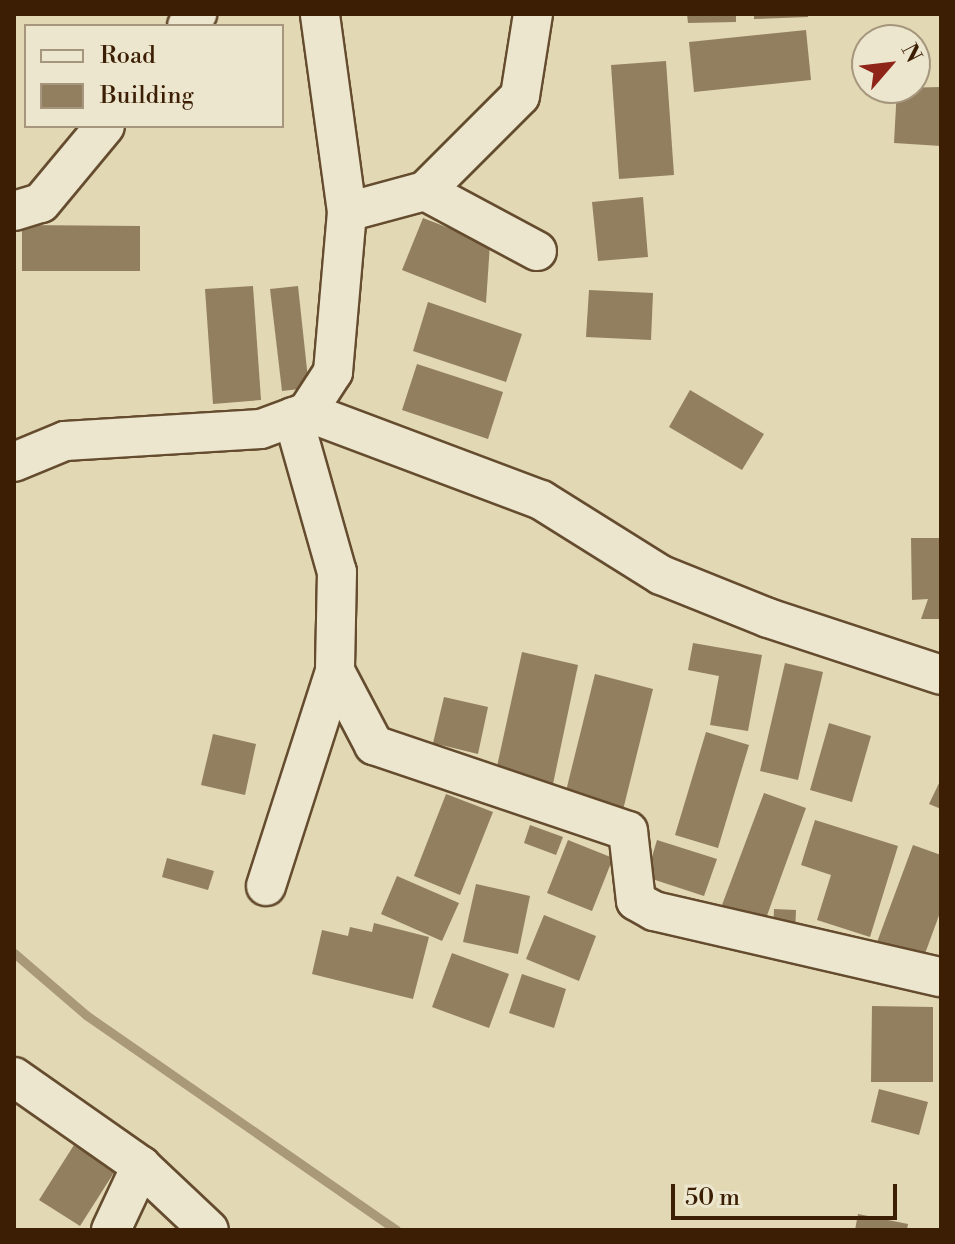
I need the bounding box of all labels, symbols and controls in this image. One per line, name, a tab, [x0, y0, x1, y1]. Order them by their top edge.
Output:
legend	[24, 24, 284, 128]
north arrow	[851, 24, 931, 104]
text: N	[895, 39, 927, 67]
text: Road	[100, 41, 156, 71]
text: Building	[100, 81, 194, 111]
scale bar	[675, 1168, 901, 1218]
text: 50 m	[685, 1183, 740, 1213]

